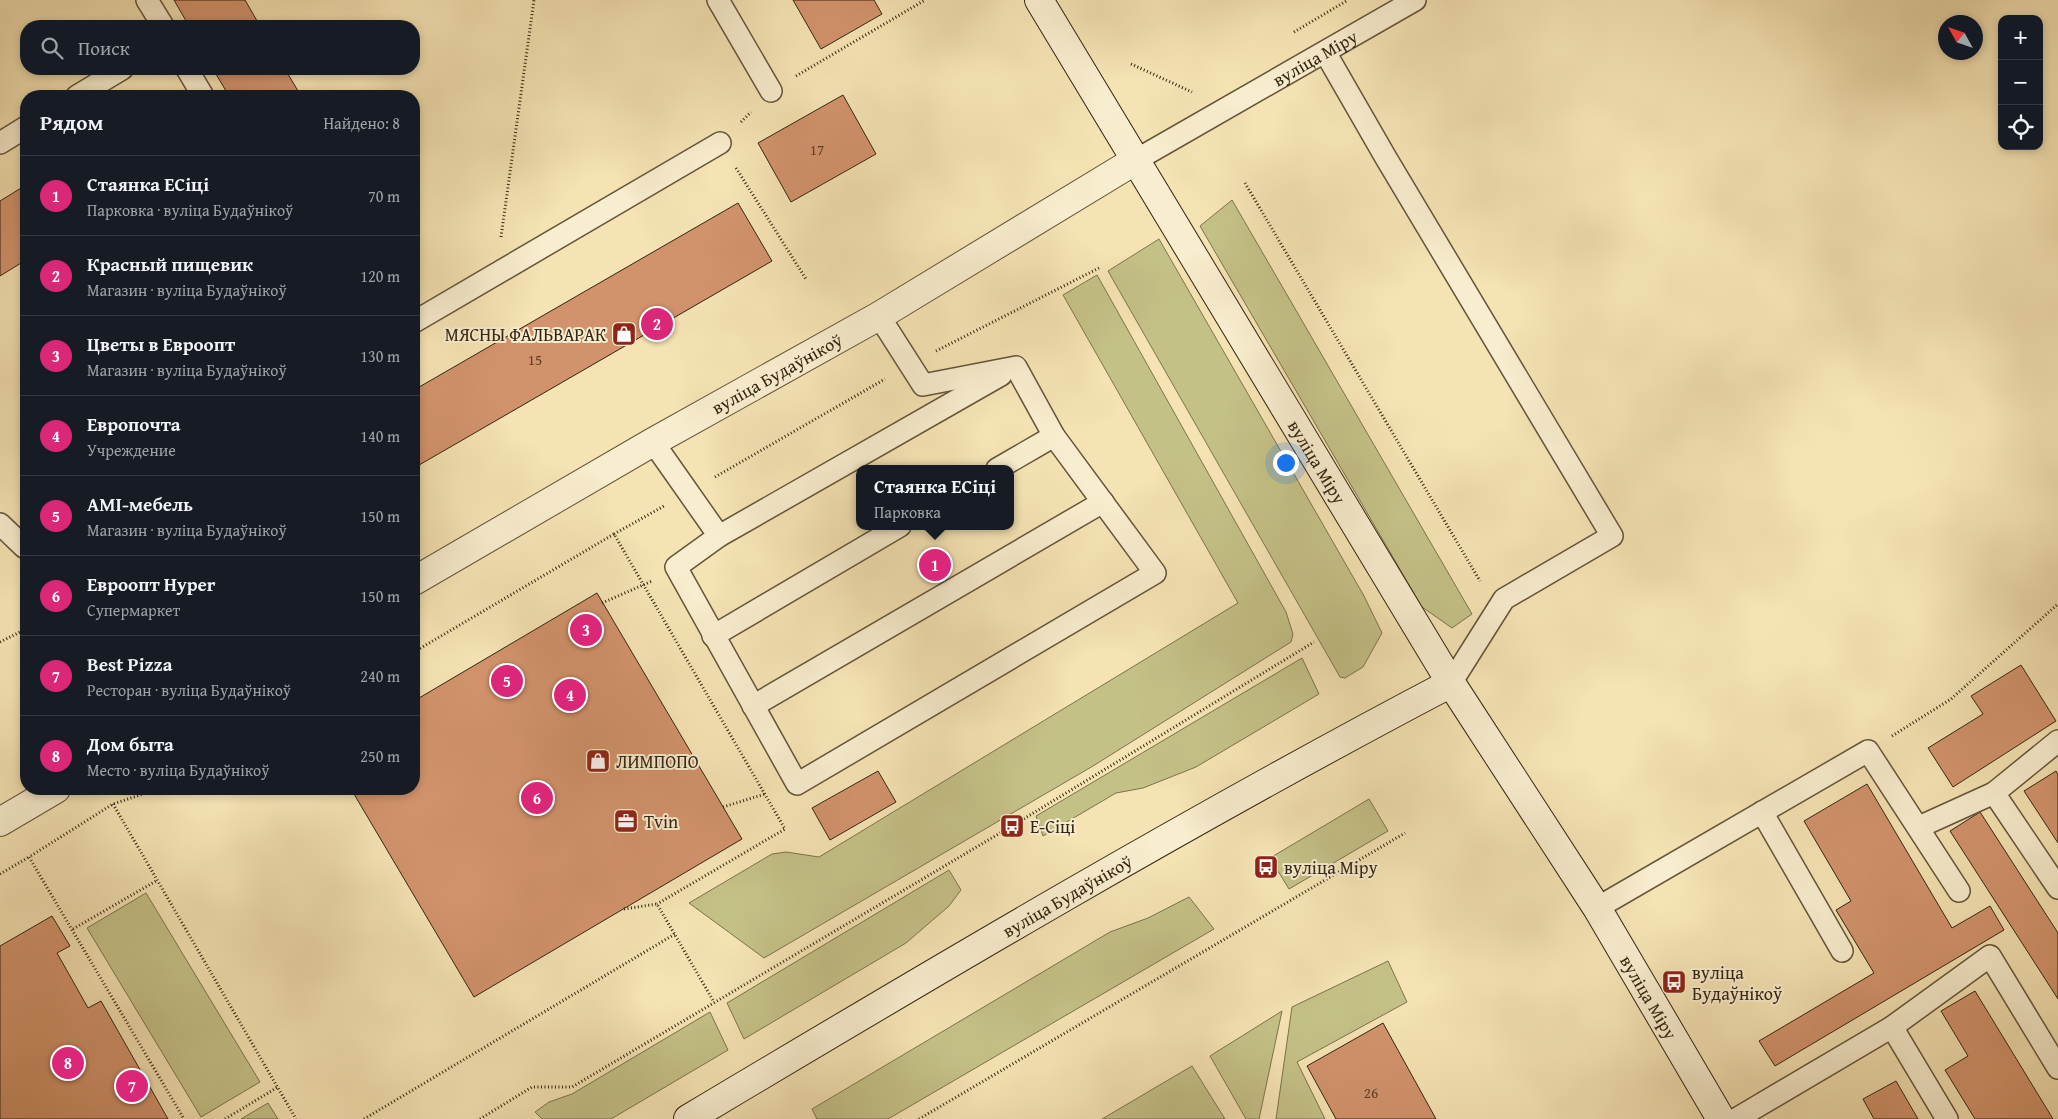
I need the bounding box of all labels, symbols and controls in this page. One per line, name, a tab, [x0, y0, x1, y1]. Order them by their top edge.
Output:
north arrow	[1938, 15, 1983, 60]
map controls	[1998, 15, 2043, 150]
button: +	[1998, 15, 2043, 60]
search box	[20, 20, 420, 75]
street label: вуліца Міру	[1267, 22, 1362, 93]
icon: search	[38, 34, 66, 62]
text: Поиск	[78, 34, 130, 62]
button: −	[1998, 60, 2043, 105]
button: locate	[1998, 105, 2043, 150]
text: Рядом	[40, 107, 103, 138]
text: Найдено: 8	[323, 111, 400, 135]
house number: 17	[810, 139, 824, 160]
text: Стаянка ЕСіці	[87, 170, 209, 198]
text: 1	[52, 184, 60, 208]
text: 70 m	[368, 184, 400, 208]
text: Парковка · вуліца Будаўнікоў	[87, 198, 293, 222]
text: Красный пищевик	[87, 250, 253, 278]
text: 2	[52, 264, 60, 288]
text: 120 m	[360, 264, 400, 288]
text: Магазин · вуліца Будаўнікоў	[87, 278, 287, 302]
pin: 2	[641, 305, 673, 343]
place label: МЯСНЫ ФАЛЬВАРАК	[445, 321, 606, 348]
shop icon: МЯСНЫ ФАЛЬВАРАК	[611, 321, 637, 347]
street label: вуліца Будаўнікоў	[706, 326, 847, 420]
text: Цветы в Евроопт	[87, 330, 235, 358]
text: 3	[52, 344, 60, 368]
text: 130 m	[360, 344, 400, 368]
house number: 15	[528, 349, 542, 370]
text: Магазин · вуліца Будаўнікоў	[87, 358, 287, 382]
text: Европочта	[87, 410, 181, 438]
street label: вуліца Міру	[1282, 414, 1353, 509]
text: 4	[52, 424, 60, 448]
text: 140 m	[360, 424, 400, 448]
text: Учреждение	[87, 438, 176, 462]
your location	[1273, 450, 1299, 476]
popup	[856, 465, 1014, 530]
text: Стаянка ЕСіці	[874, 472, 996, 500]
text: AMI-мебель	[87, 490, 193, 518]
text: Парковка	[874, 500, 941, 524]
text: 5	[52, 504, 60, 528]
text: 150 m	[360, 504, 400, 528]
text: Магазин · вуліца Будаўнікоў	[87, 518, 287, 542]
pin: 1	[919, 546, 951, 584]
text: Евроопт Hyper	[87, 570, 216, 598]
text: 6	[52, 584, 60, 608]
text: 150 m	[360, 584, 400, 608]
text: Супермаркет	[87, 598, 180, 622]
pin: 3	[570, 611, 602, 649]
text: Best Pizza	[87, 650, 172, 678]
pin: 5	[491, 662, 523, 700]
text: 7	[52, 664, 60, 688]
text: 240 m	[360, 664, 400, 688]
pin: 4	[554, 676, 586, 714]
text: Ресторан · вуліца Будаўнікоў	[87, 678, 291, 702]
text: Дом быта	[87, 730, 174, 758]
text: 8	[52, 744, 60, 768]
text: 250 m	[360, 744, 400, 768]
shop icon: ЛИМПОПО	[585, 748, 611, 774]
place label: ЛИМПОПО	[616, 748, 699, 775]
text: Место · вуліца Будаўнікоў	[87, 758, 269, 782]
pin: 6	[521, 779, 553, 817]
office icon: Tvin	[613, 808, 639, 834]
place label: Tvin	[644, 808, 678, 835]
bus stop icon: Е-Сіці	[999, 813, 1025, 839]
place label: Е-Сіці	[1030, 813, 1075, 840]
street label: вуліца Будаўнікоў	[997, 847, 1137, 944]
bus stop icon: вуліца Міру	[1253, 854, 1279, 880]
place label: вуліца Міру	[1284, 854, 1378, 881]
street label: вуліца Міру	[1614, 950, 1685, 1044]
place label: вуліца Будаўнікоў	[1692, 959, 1782, 1007]
bus stop icon: вуліца Будаўнікоў	[1661, 969, 1687, 995]
pin: 8	[52, 1044, 84, 1082]
pin: 7	[116, 1067, 148, 1105]
house number: 26	[1364, 1082, 1378, 1103]

